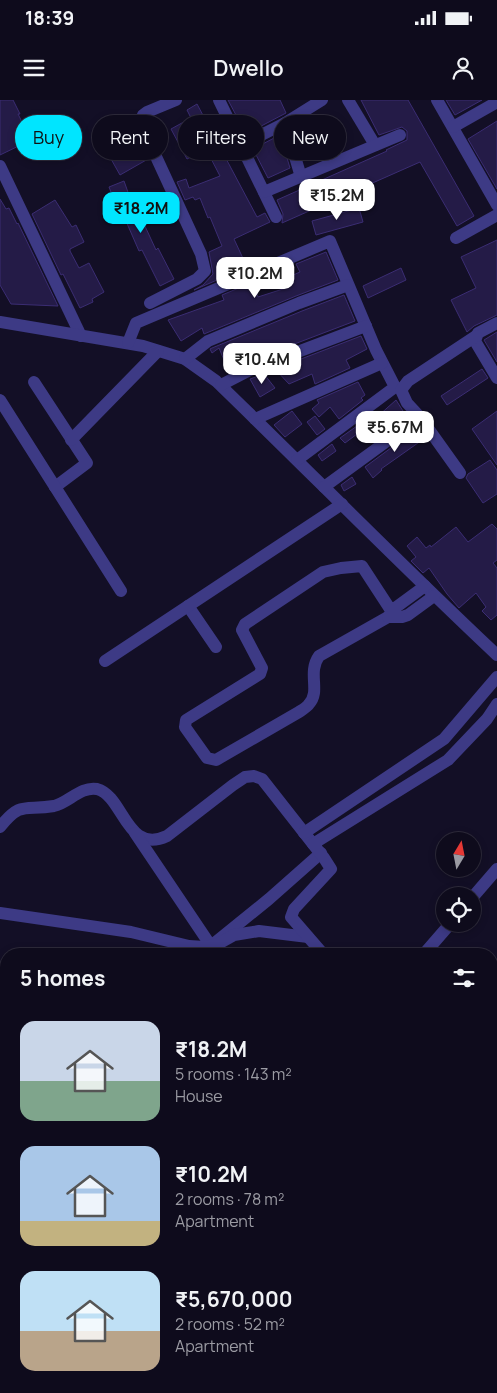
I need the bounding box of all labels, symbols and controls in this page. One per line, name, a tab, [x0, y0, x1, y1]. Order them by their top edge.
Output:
text: 18:39	[25, 5, 74, 31]
text: Dwello	[213, 53, 284, 83]
icon: menu	[20, 54, 48, 82]
icon: person	[449, 54, 477, 82]
chip: Buy	[15, 115, 82, 160]
chip: Rent	[92, 115, 168, 160]
chip: Filters	[178, 115, 264, 160]
chip: New	[274, 115, 346, 160]
pin: ₹15.2M	[296, 178, 378, 221]
text: ₹15.2M	[310, 184, 364, 206]
pin: ₹18.2M	[100, 192, 182, 234]
text: ₹18.2M	[114, 197, 168, 219]
pin: ₹10.2M	[214, 256, 296, 299]
text: ₹10.2M	[227, 262, 283, 284]
pin: ₹10.4M	[221, 342, 303, 385]
text: ₹10.4M	[234, 348, 290, 370]
pin: ₹5.67M	[354, 410, 436, 453]
text: ₹5.67M	[367, 416, 423, 438]
north arrow	[436, 832, 481, 878]
map controls	[436, 832, 481, 932]
button: locate	[436, 887, 481, 932]
text: 5 homes	[20, 964, 105, 992]
icon: filters	[450, 964, 478, 992]
text: ₹18.2M	[175, 1035, 247, 1063]
icon: home	[60, 1041, 120, 1101]
text: 5 rooms · 143 m²	[175, 1063, 292, 1085]
text: House	[175, 1085, 223, 1107]
text: ₹10.2M	[175, 1160, 248, 1188]
icon: home	[60, 1166, 120, 1226]
text: 2 rooms · 78 m²	[175, 1188, 284, 1210]
text: Apartment	[175, 1210, 254, 1232]
text: ₹5,670,000	[175, 1285, 293, 1313]
icon: home	[60, 1291, 120, 1351]
text: 2 rooms · 52 m²	[175, 1313, 285, 1335]
text: Apartment	[175, 1335, 254, 1357]

